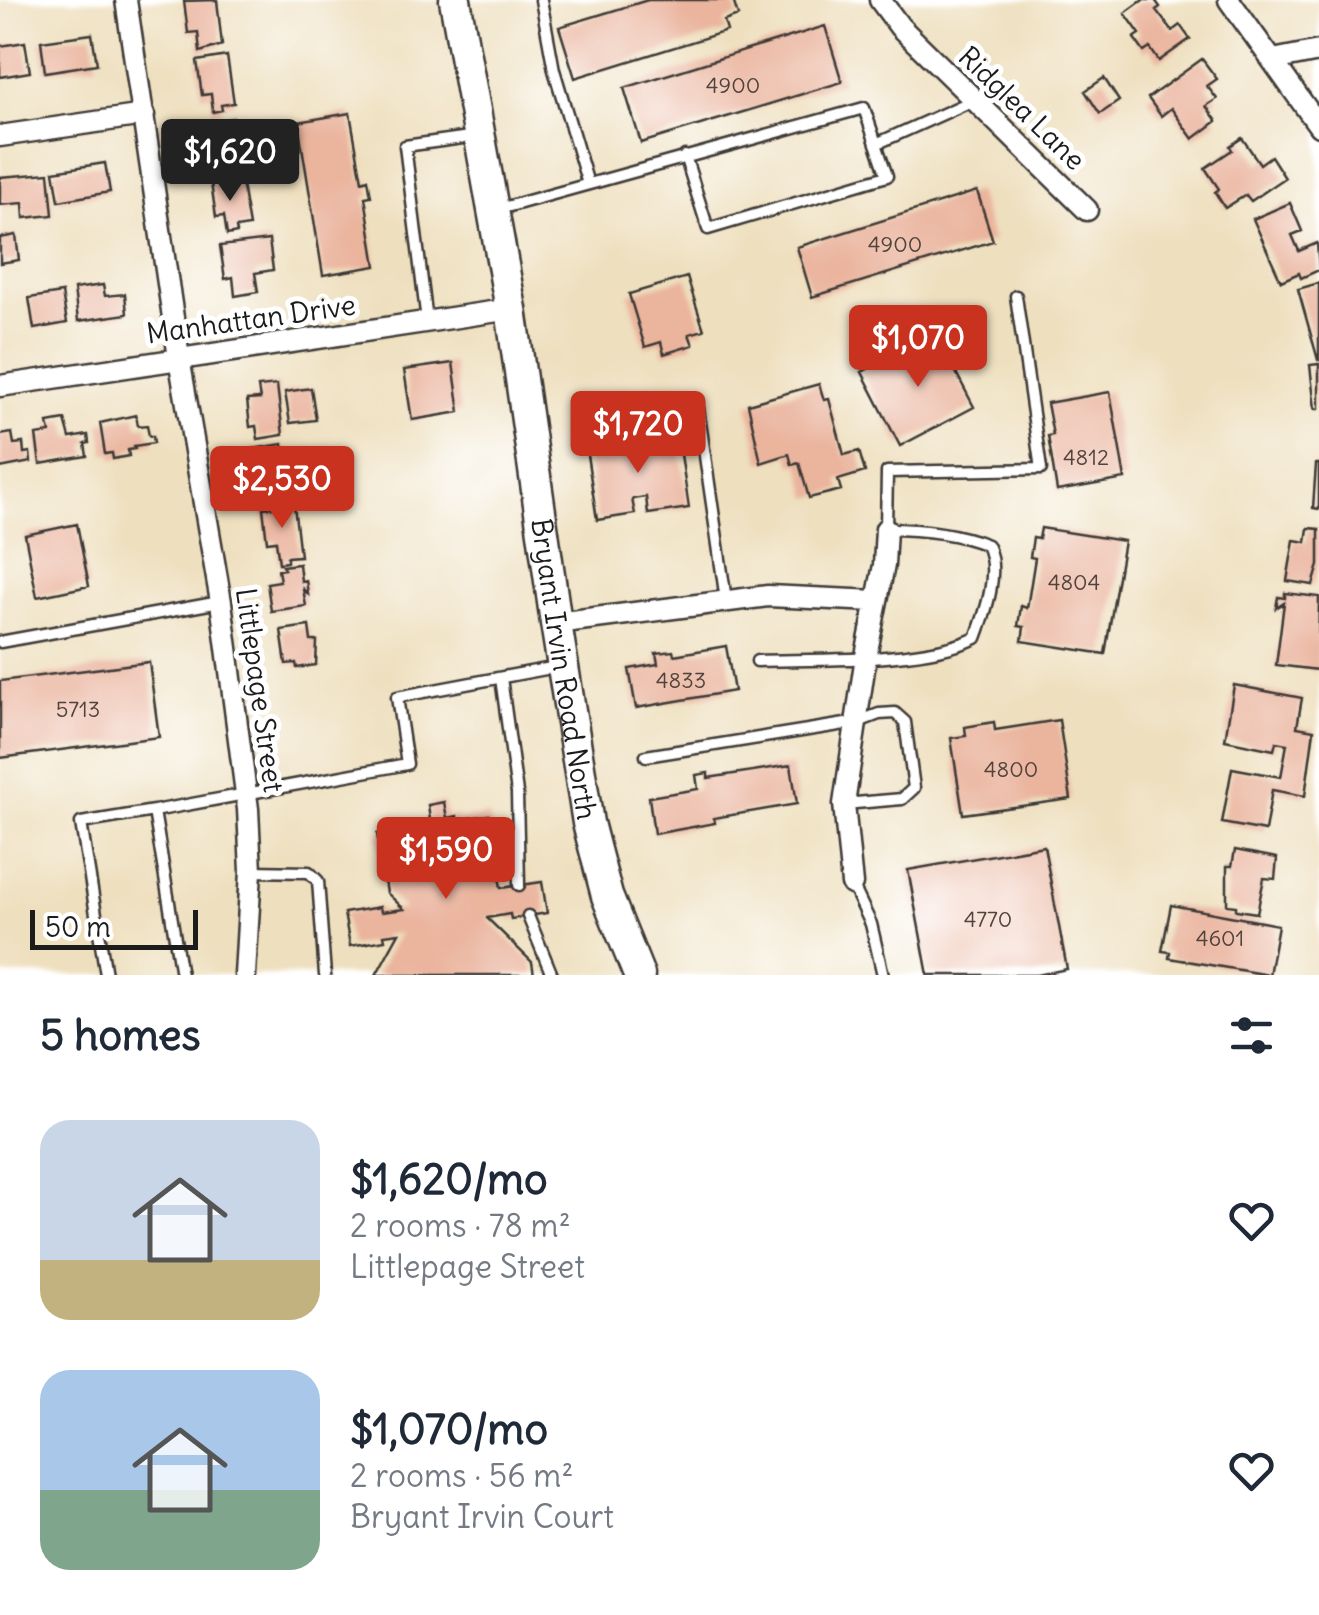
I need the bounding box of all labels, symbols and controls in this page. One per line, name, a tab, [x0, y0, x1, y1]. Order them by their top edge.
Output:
street label: Ridglea Lane	[951, 39, 1093, 177]
house number: 4900	[706, 71, 760, 99]
pin: $1,620	[149, 119, 311, 204]
text: $1,620	[183, 131, 277, 172]
house number: 4900	[868, 230, 922, 258]
street label: Manhattan Drive	[144, 287, 358, 351]
pin: $1,070	[837, 305, 999, 390]
text: $1,070	[871, 317, 965, 358]
pin: $1,720	[557, 391, 719, 476]
text: $1,720	[593, 403, 683, 444]
house number: 4812	[1063, 443, 1109, 471]
pin: $2,530	[201, 446, 363, 531]
text: $2,530	[232, 458, 332, 499]
street label: Bryant Irvin Road North	[523, 516, 605, 822]
house number: 4804	[1048, 568, 1100, 596]
street label: Littlepage Street	[228, 586, 292, 794]
house number: 4833	[656, 666, 706, 694]
house number: 5713	[56, 695, 100, 723]
house number: 4800	[984, 755, 1038, 783]
pin: $1,590	[365, 817, 527, 902]
text: $1,590	[399, 829, 493, 870]
scale bar	[30, 905, 198, 950]
house number: 4770	[964, 905, 1012, 933]
text: 50 m	[45, 909, 111, 945]
house number: 4601	[1196, 924, 1244, 952]
icon: filters	[1224, 1008, 1279, 1063]
text: 5 homes	[40, 1009, 201, 1061]
text: $1,620/mo	[350, 1153, 548, 1205]
icon: home	[120, 1160, 240, 1280]
icon: heart	[1224, 1193, 1279, 1248]
text: 2 rooms · 78 m²	[350, 1205, 571, 1246]
text: Littlepage Street	[350, 1246, 585, 1287]
text: $1,070/mo	[350, 1403, 548, 1455]
icon: home	[120, 1410, 240, 1530]
icon: heart	[1224, 1443, 1279, 1498]
text: 2 rooms · 56 m²	[350, 1455, 573, 1496]
text: Bryant Irvin Court	[350, 1496, 614, 1537]

